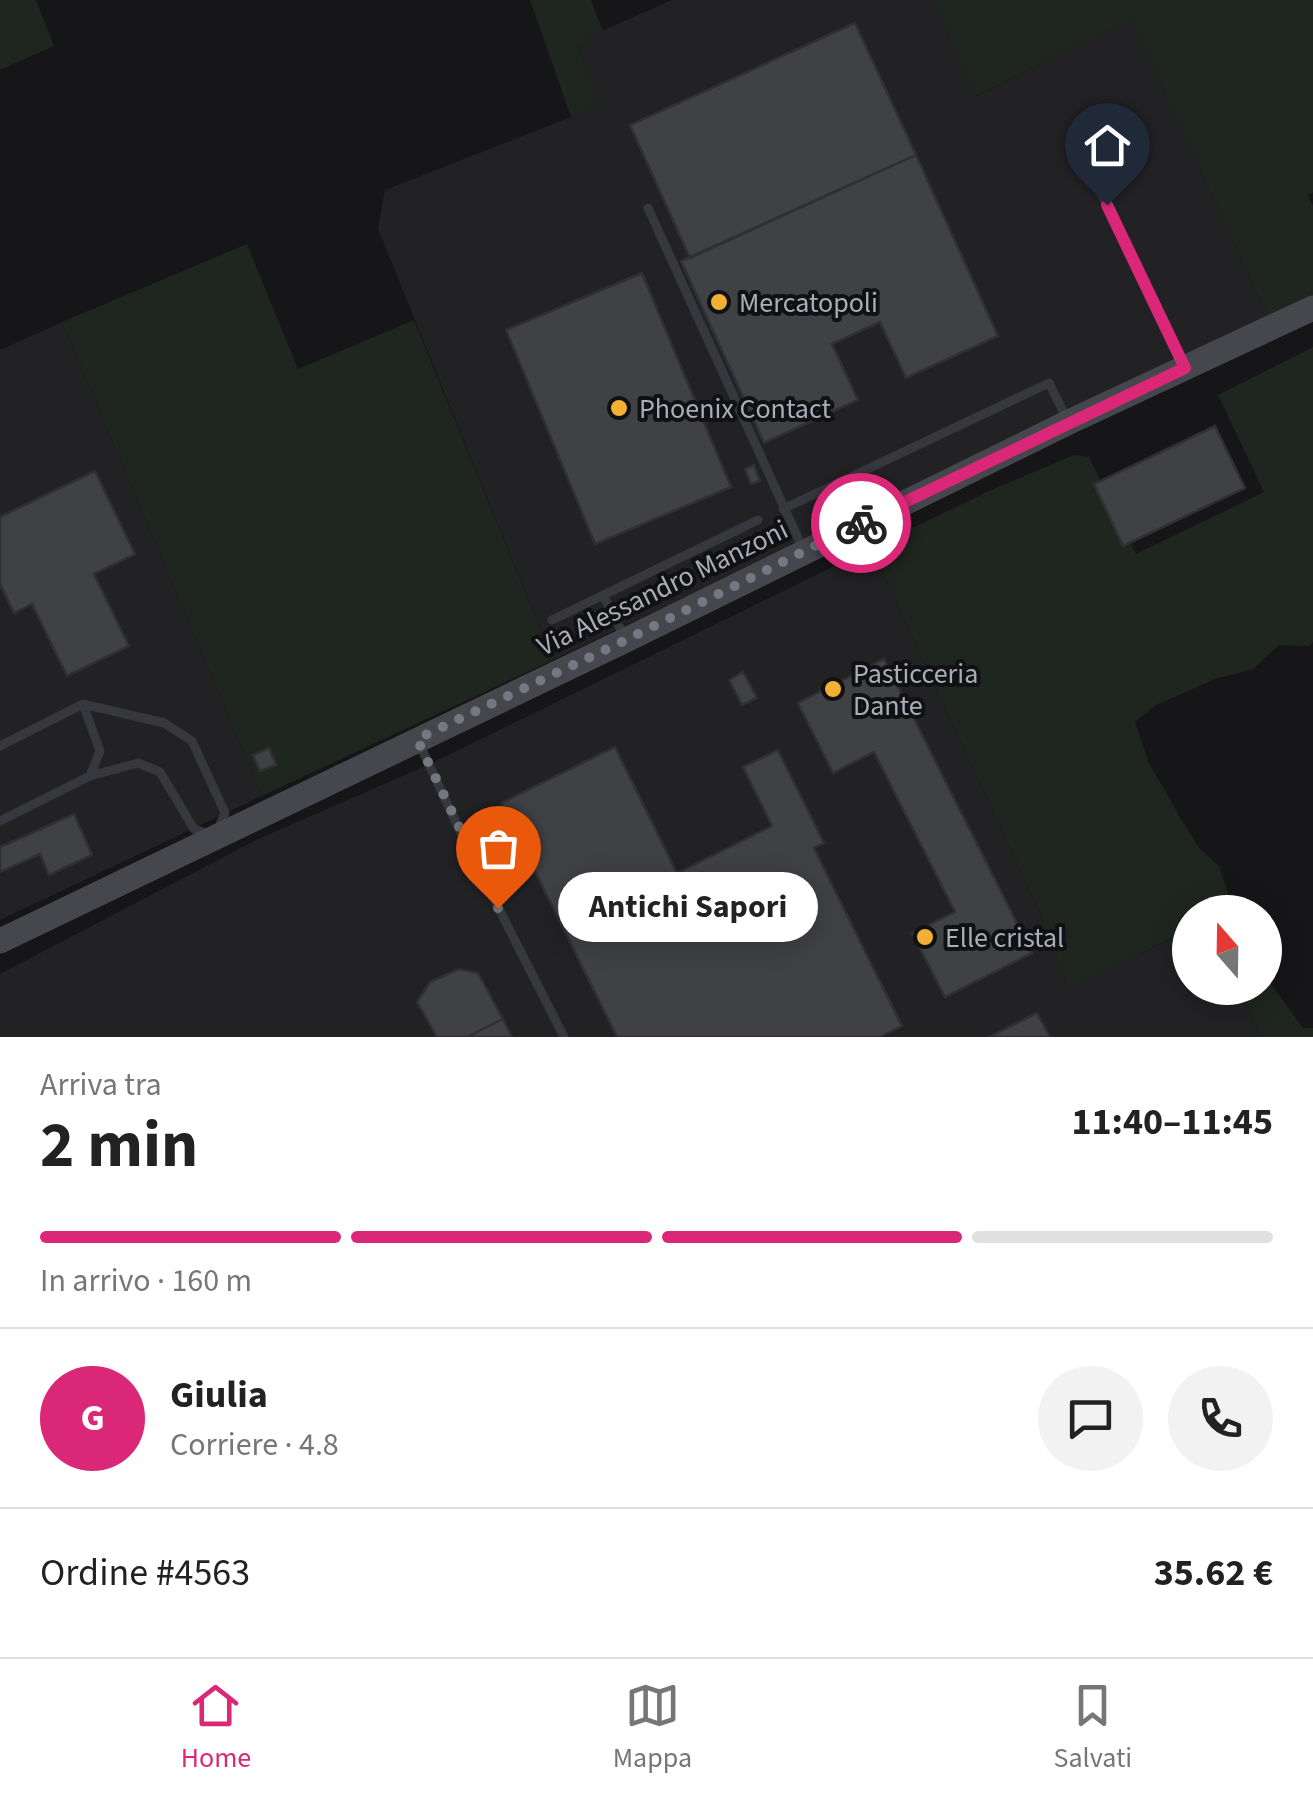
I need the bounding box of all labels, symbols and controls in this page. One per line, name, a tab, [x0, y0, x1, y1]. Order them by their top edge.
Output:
pin	[1065, 103, 1150, 206]
icon: home	[1080, 118, 1135, 173]
place label: Mercatopoli	[739, 283, 878, 323]
marker: Mercatopoli	[708, 291, 730, 313]
place label: Phoenix Contact	[639, 389, 831, 429]
marker: Phoenix Contact	[608, 397, 630, 419]
courier	[811, 473, 911, 573]
icon: bike	[834, 496, 889, 551]
street label: Via Alessandro Manzoni	[530, 510, 795, 666]
place label: Pasticceria Dante	[853, 654, 978, 726]
marker: Pasticceria Dante	[822, 678, 844, 700]
pin	[456, 806, 541, 909]
icon: bag	[471, 821, 526, 876]
callout: Antichi Sapori	[558, 873, 818, 943]
text: Antichi Sapori	[589, 884, 787, 930]
north arrow	[1172, 895, 1282, 1005]
map controls	[1172, 895, 1282, 1005]
place label: Elle cristal	[945, 918, 1064, 958]
marker: Elle cristal	[914, 926, 936, 948]
text: Arriva tra	[40, 1062, 162, 1108]
text: 11:40–11:45	[1071, 1095, 1273, 1149]
text: 2 min	[40, 1099, 198, 1192]
text: In arrivo · 160 m	[40, 1258, 252, 1304]
button: chat	[1038, 1366, 1143, 1471]
button: phone	[1168, 1366, 1273, 1471]
text: Giulia	[170, 1368, 268, 1422]
text: G	[80, 1391, 105, 1445]
text: Corriere · 4.8	[170, 1422, 339, 1468]
text: Ordine #4563	[40, 1546, 250, 1600]
text: 35.62 €	[1154, 1546, 1273, 1600]
tab: Home	[181, 1678, 251, 1778]
tab: Mappa	[613, 1678, 692, 1778]
tab: Salvati	[1053, 1678, 1132, 1778]

